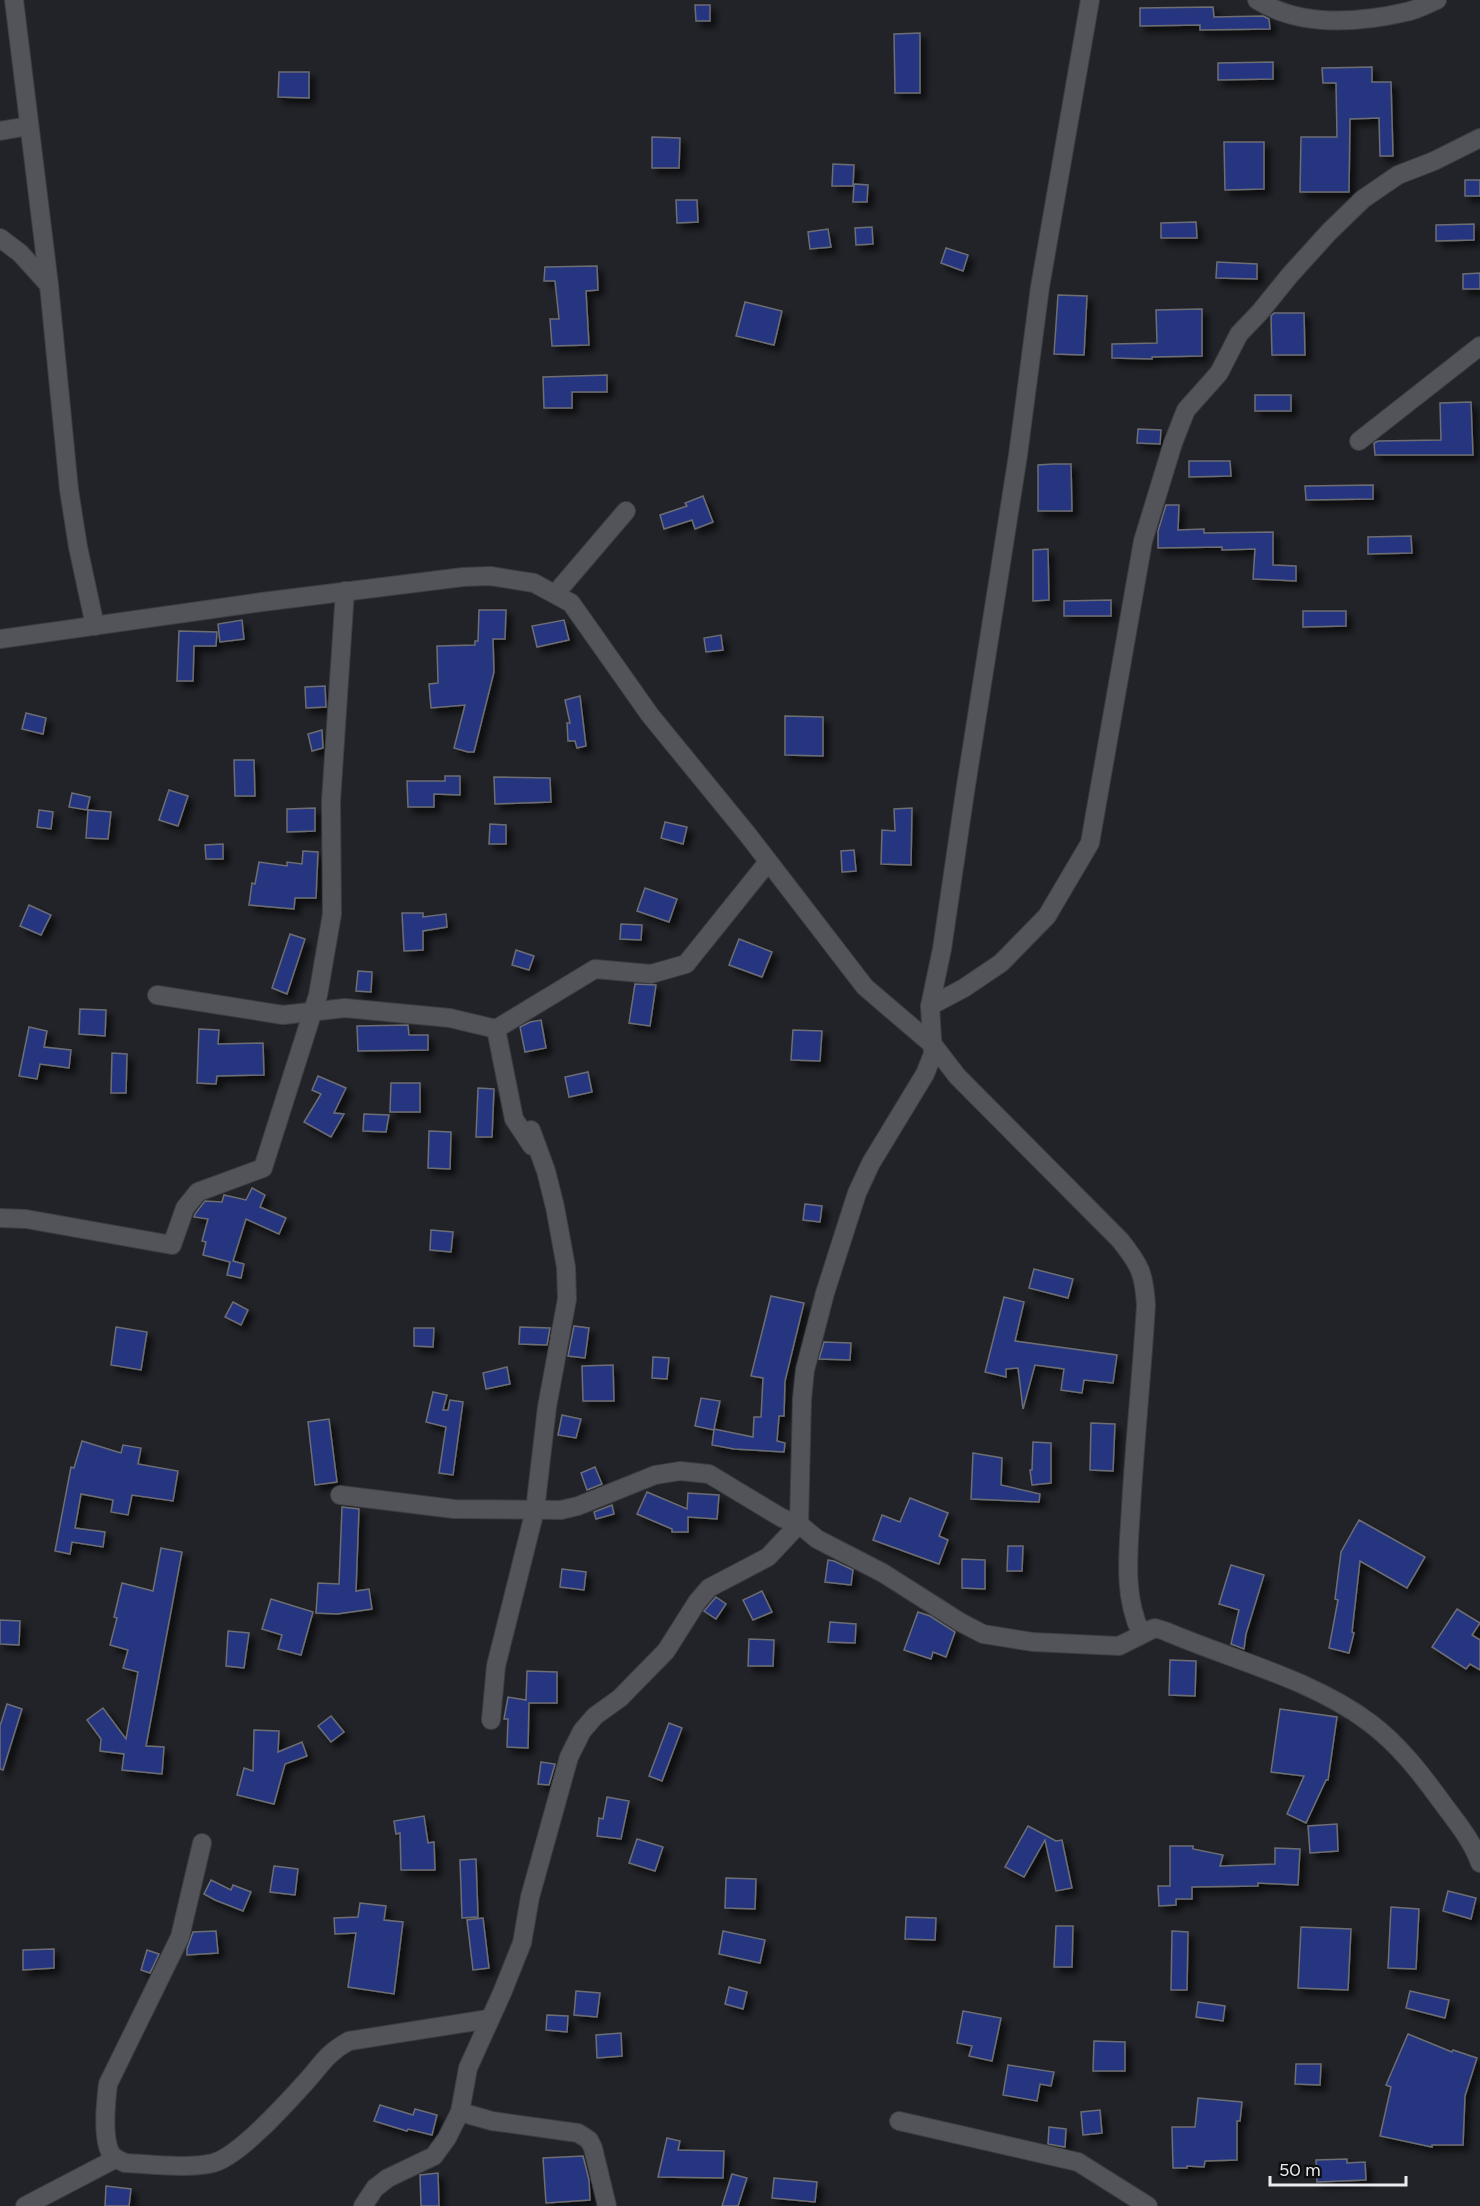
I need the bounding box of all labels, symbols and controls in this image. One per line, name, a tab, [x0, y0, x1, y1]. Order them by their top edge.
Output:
scale bar	[1270, 2149, 1406, 2187]
text: 50 m	[1279, 2159, 1321, 2181]

